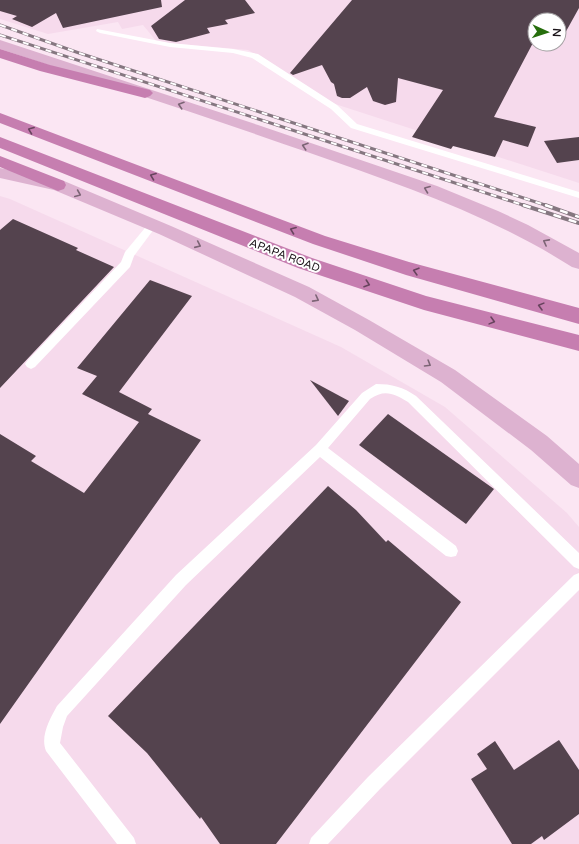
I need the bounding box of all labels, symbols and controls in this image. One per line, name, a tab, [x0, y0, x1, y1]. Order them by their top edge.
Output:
north arrow	[527, 12, 567, 52]
text: N	[550, 28, 563, 37]
one-way arrow	[178, 101, 185, 110]
one-way arrow	[28, 126, 35, 134]
one-way arrow	[301, 142, 308, 150]
one-way arrow	[149, 172, 156, 180]
one-way arrow	[424, 185, 431, 193]
one-way arrow	[74, 189, 82, 197]
one-way arrow	[289, 227, 297, 235]
street label: APAPA ROAD	[248, 236, 322, 275]
one-way arrow	[542, 239, 550, 247]
one-way arrow	[193, 240, 201, 248]
one-way arrow	[413, 267, 420, 276]
one-way arrow	[364, 279, 371, 288]
one-way arrow	[311, 295, 319, 302]
one-way arrow	[538, 302, 545, 310]
one-way arrow	[488, 316, 495, 325]
one-way arrow	[424, 360, 431, 367]

